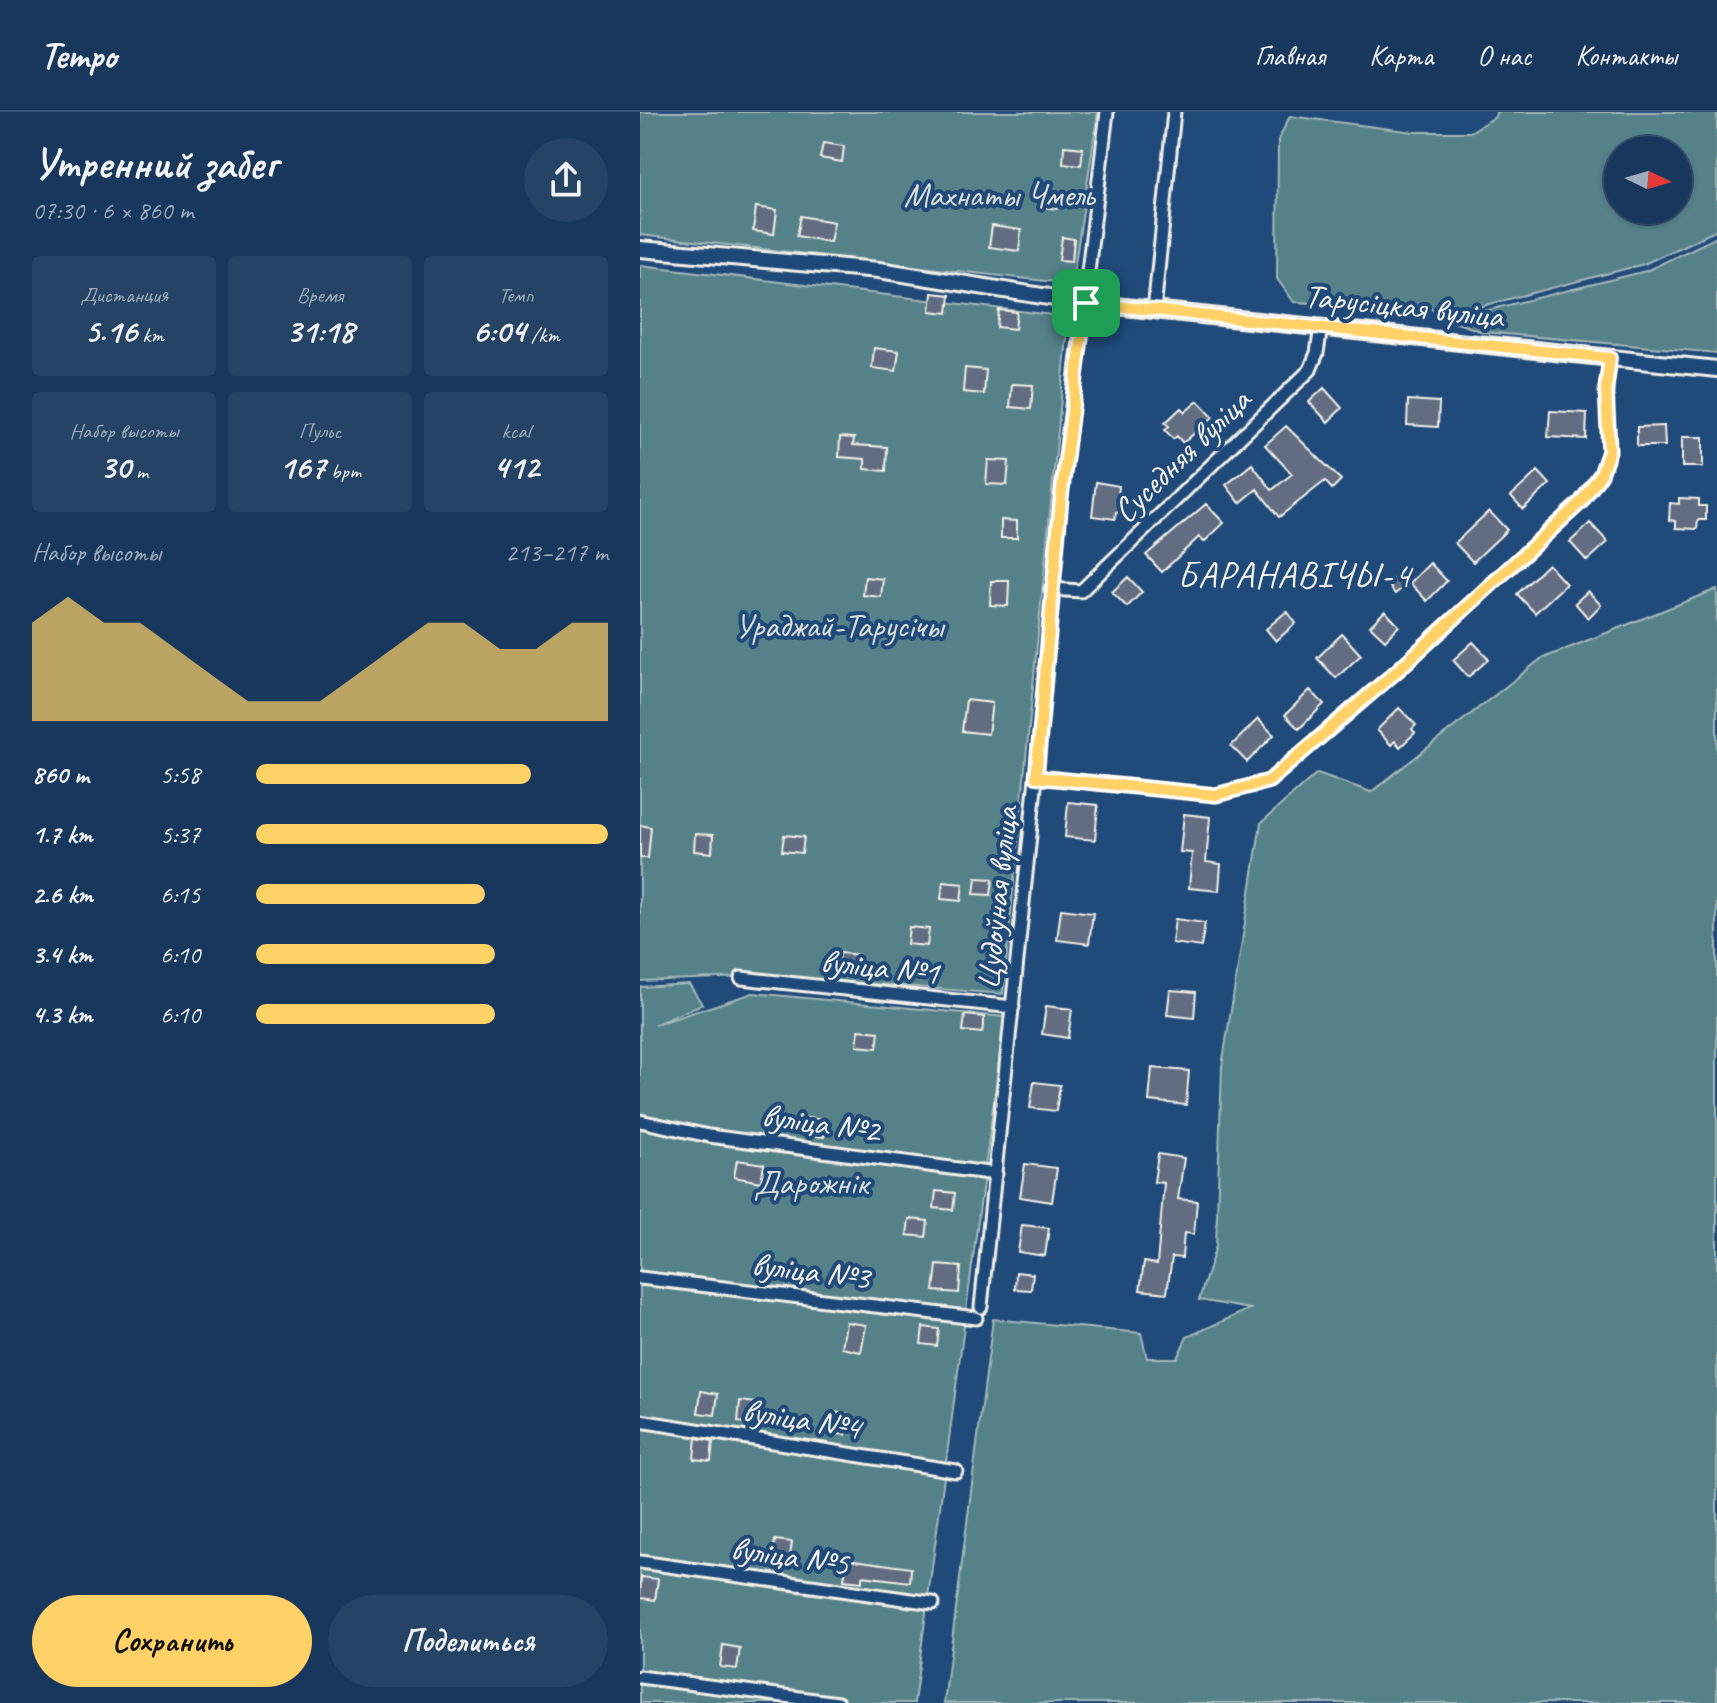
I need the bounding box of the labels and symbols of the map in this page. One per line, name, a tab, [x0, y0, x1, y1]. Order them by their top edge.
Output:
north arrow	[1604, 136, 1692, 224]
park label: Махнаты Чмель	[904, 173, 1097, 216]
pin	[1052, 269, 1120, 337]
street label: Тарусіцкая вуліца	[1302, 274, 1508, 338]
street label: Суседняя вуліца	[1103, 377, 1261, 532]
district label: БАРАНАВІЧЫ-4	[1178, 552, 1414, 598]
park label: Ураджай-Тарусічы	[735, 604, 946, 647]
street label: Цудоўная вуліца	[965, 802, 1028, 992]
street label: вуліца №1	[819, 939, 943, 994]
street label: вуліца №2	[759, 1093, 885, 1152]
park label: Дарожнік	[754, 1161, 872, 1204]
street label: вуліца №3	[750, 1242, 875, 1299]
street label: вуліца №4	[740, 1388, 867, 1450]
street label: вуліца №5	[728, 1526, 853, 1585]

